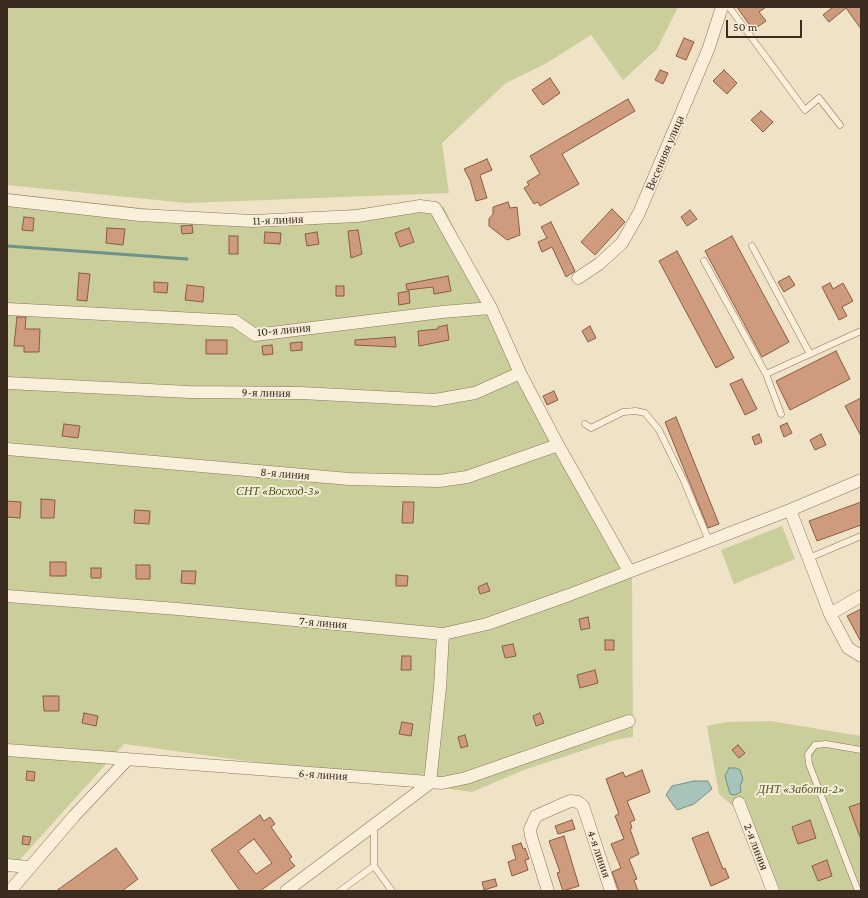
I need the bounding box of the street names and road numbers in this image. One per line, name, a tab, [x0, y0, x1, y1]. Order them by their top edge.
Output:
street label: Весенняя улица	[643, 113, 687, 193]
street label: 11-я линия	[252, 212, 304, 228]
street label: 10-я линия	[257, 320, 311, 340]
street label: 9-я линия	[241, 385, 291, 401]
street label: 8-я линия	[260, 465, 310, 483]
street label: 7-я линия	[298, 614, 348, 632]
street label: 6-я линия	[298, 766, 348, 784]
street label: 2-я линия	[741, 822, 771, 872]
street label: 4-я линия	[584, 828, 614, 880]

